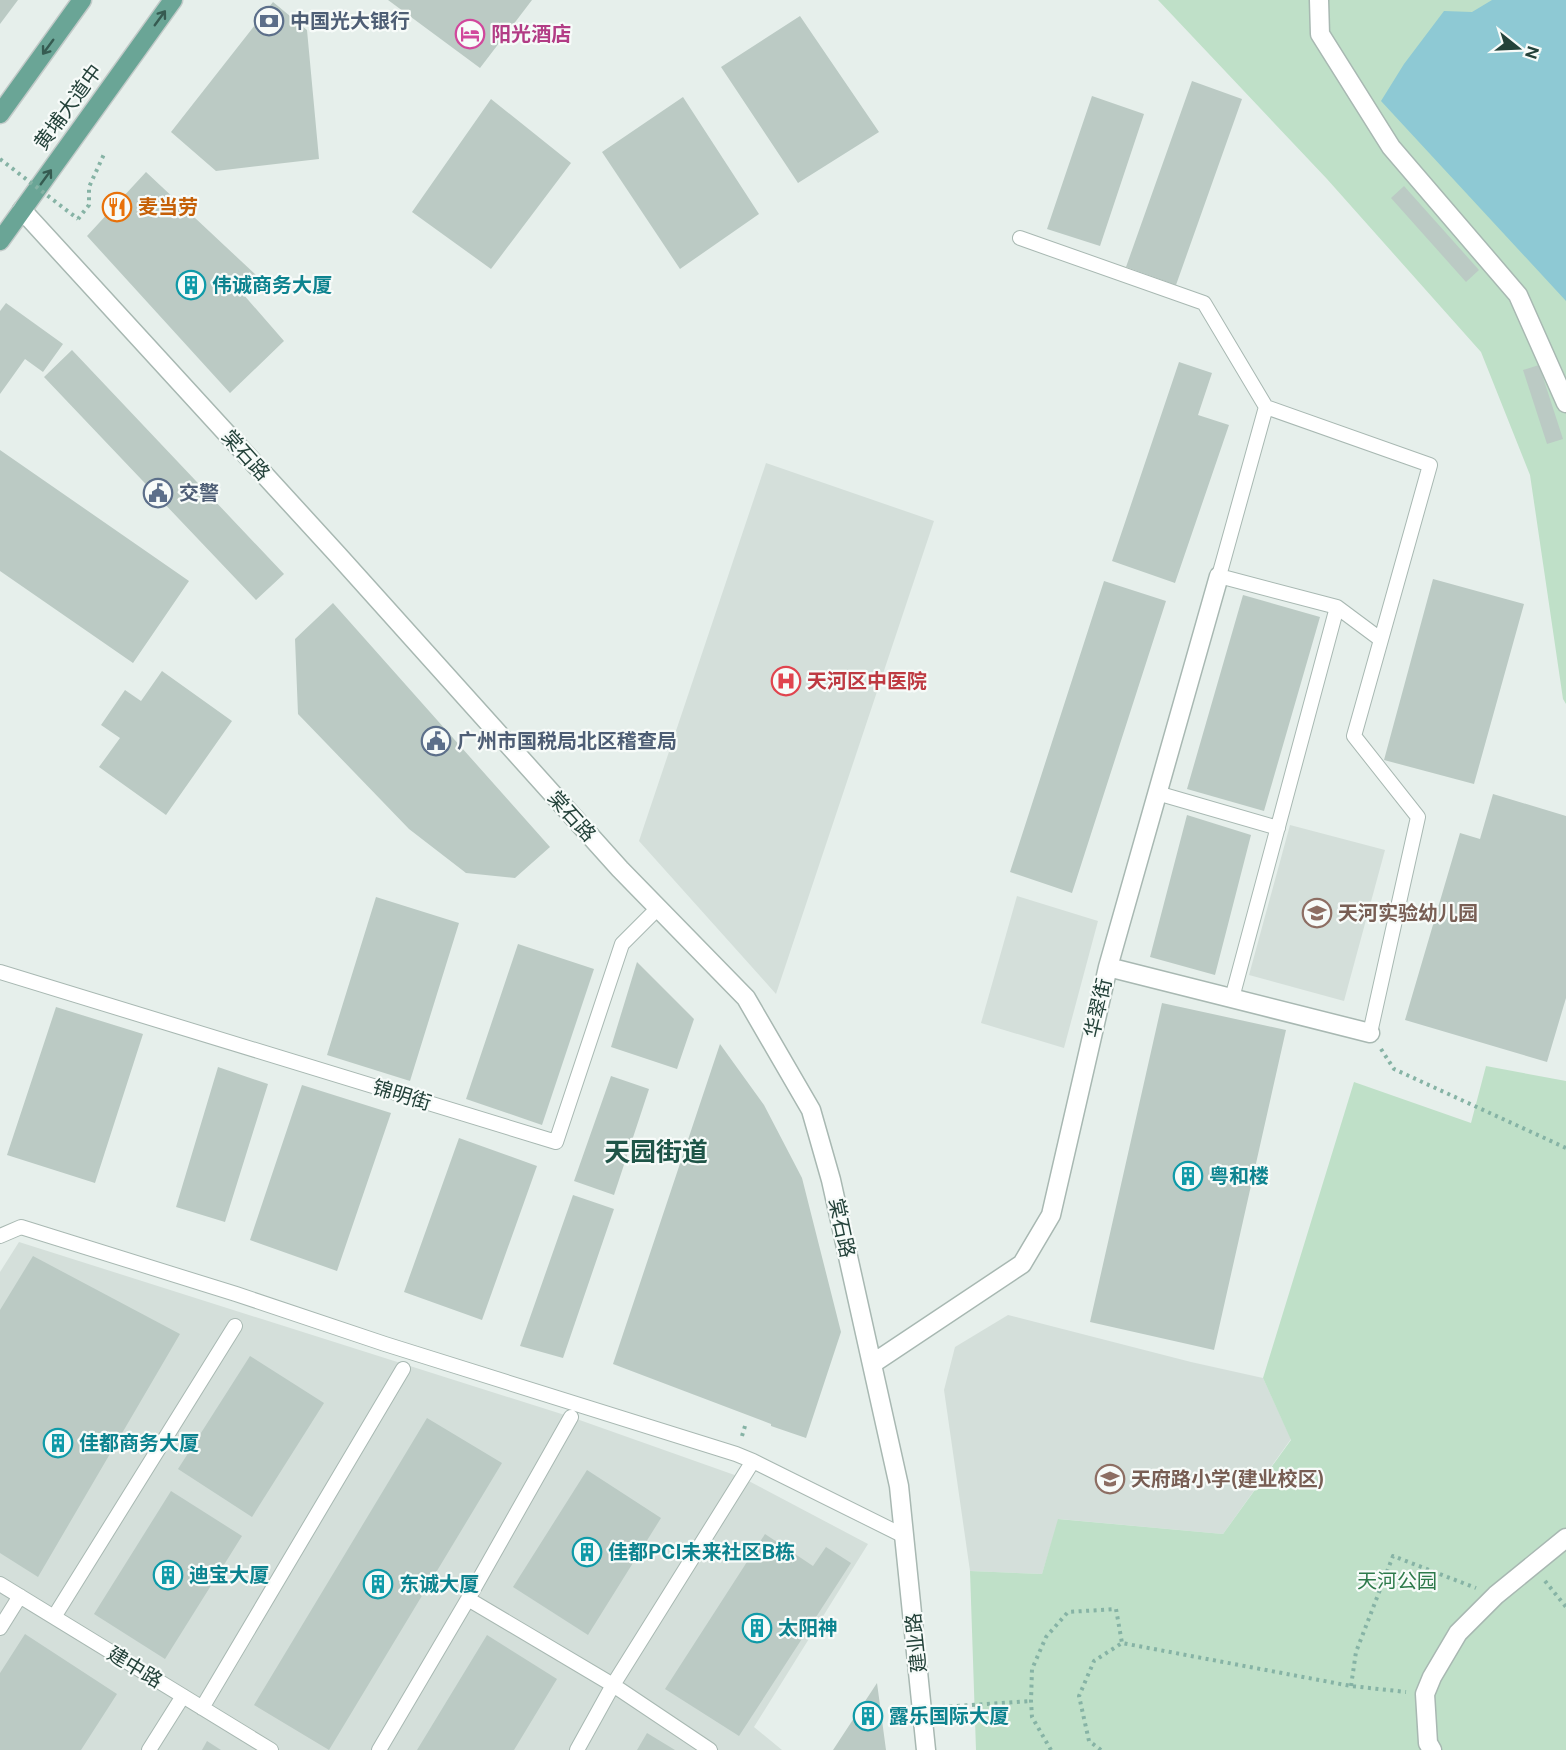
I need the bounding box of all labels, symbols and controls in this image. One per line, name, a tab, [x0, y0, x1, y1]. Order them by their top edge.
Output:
bank icon: 中国光大银行	[253, 5, 285, 37]
place label: 中国光大银行	[290, 9, 410, 33]
one-way arrow	[154, 11, 166, 27]
hotel icon: 阳光酒店	[454, 18, 486, 50]
north arrow	[1488, 18, 1548, 78]
place label: 阳光酒店	[491, 22, 571, 46]
one-way arrow	[42, 39, 54, 55]
text: N	[1521, 44, 1543, 61]
street label: 黄埔大道中	[29, 59, 107, 155]
one-way arrow	[40, 169, 52, 185]
restaurant icon: 麦当劳	[101, 191, 133, 223]
place label: 麦当劳	[138, 195, 198, 219]
building icon: 伟诚商务大厦	[175, 269, 207, 301]
place label: 伟诚商务大厦	[212, 273, 332, 297]
street label: 棠石路	[217, 425, 275, 485]
public building icon: 交警	[142, 477, 174, 509]
place label: 交警	[179, 481, 219, 505]
hospital icon: 天河区中医院	[770, 665, 802, 697]
place label: 天河区中医院	[807, 669, 927, 693]
public building icon: 广州市国税局北区稽查局	[420, 725, 452, 757]
place label: 广州市国税局北区稽查局	[457, 729, 677, 753]
street label: 棠石路	[543, 786, 601, 846]
school or university icon: 天河实验幼儿园	[1301, 897, 1333, 929]
place label: 天河实验幼儿园	[1338, 901, 1478, 925]
street label: 华翠街	[1080, 976, 1116, 1040]
street label: 锦明街	[370, 1075, 434, 1115]
district label: 天园街道	[604, 1136, 708, 1167]
building icon: 粤和楼	[1172, 1160, 1204, 1192]
place label: 粤和楼	[1209, 1164, 1269, 1188]
street label: 棠石路	[824, 1196, 860, 1260]
building icon: 佳都商务大厦	[42, 1427, 74, 1459]
place label: 佳都商务大厦	[79, 1431, 199, 1455]
school or university icon: 天府路小学(建业校区)	[1094, 1463, 1126, 1495]
place label: 天府路小学(建业校区)	[1131, 1467, 1324, 1491]
building icon: 佳都PCI未来社区B栋	[571, 1536, 603, 1568]
place label: 佳都PCI未来社区B栋	[608, 1540, 795, 1564]
building icon: 迪宝大厦	[152, 1559, 184, 1591]
place label: 迪宝大厦	[189, 1563, 269, 1587]
building icon: 东诚大厦	[362, 1568, 394, 1600]
park label: 天河公园	[1357, 1569, 1437, 1593]
place label: 东诚大厦	[399, 1572, 479, 1596]
building icon: 太阳神	[741, 1612, 773, 1644]
street label: 建业路	[901, 1612, 931, 1674]
place label: 太阳神	[778, 1616, 838, 1640]
street label: 建中路	[103, 1641, 167, 1693]
building icon: 露乐国际大厦	[852, 1700, 884, 1732]
place label: 露乐国际大厦	[889, 1704, 1009, 1728]

